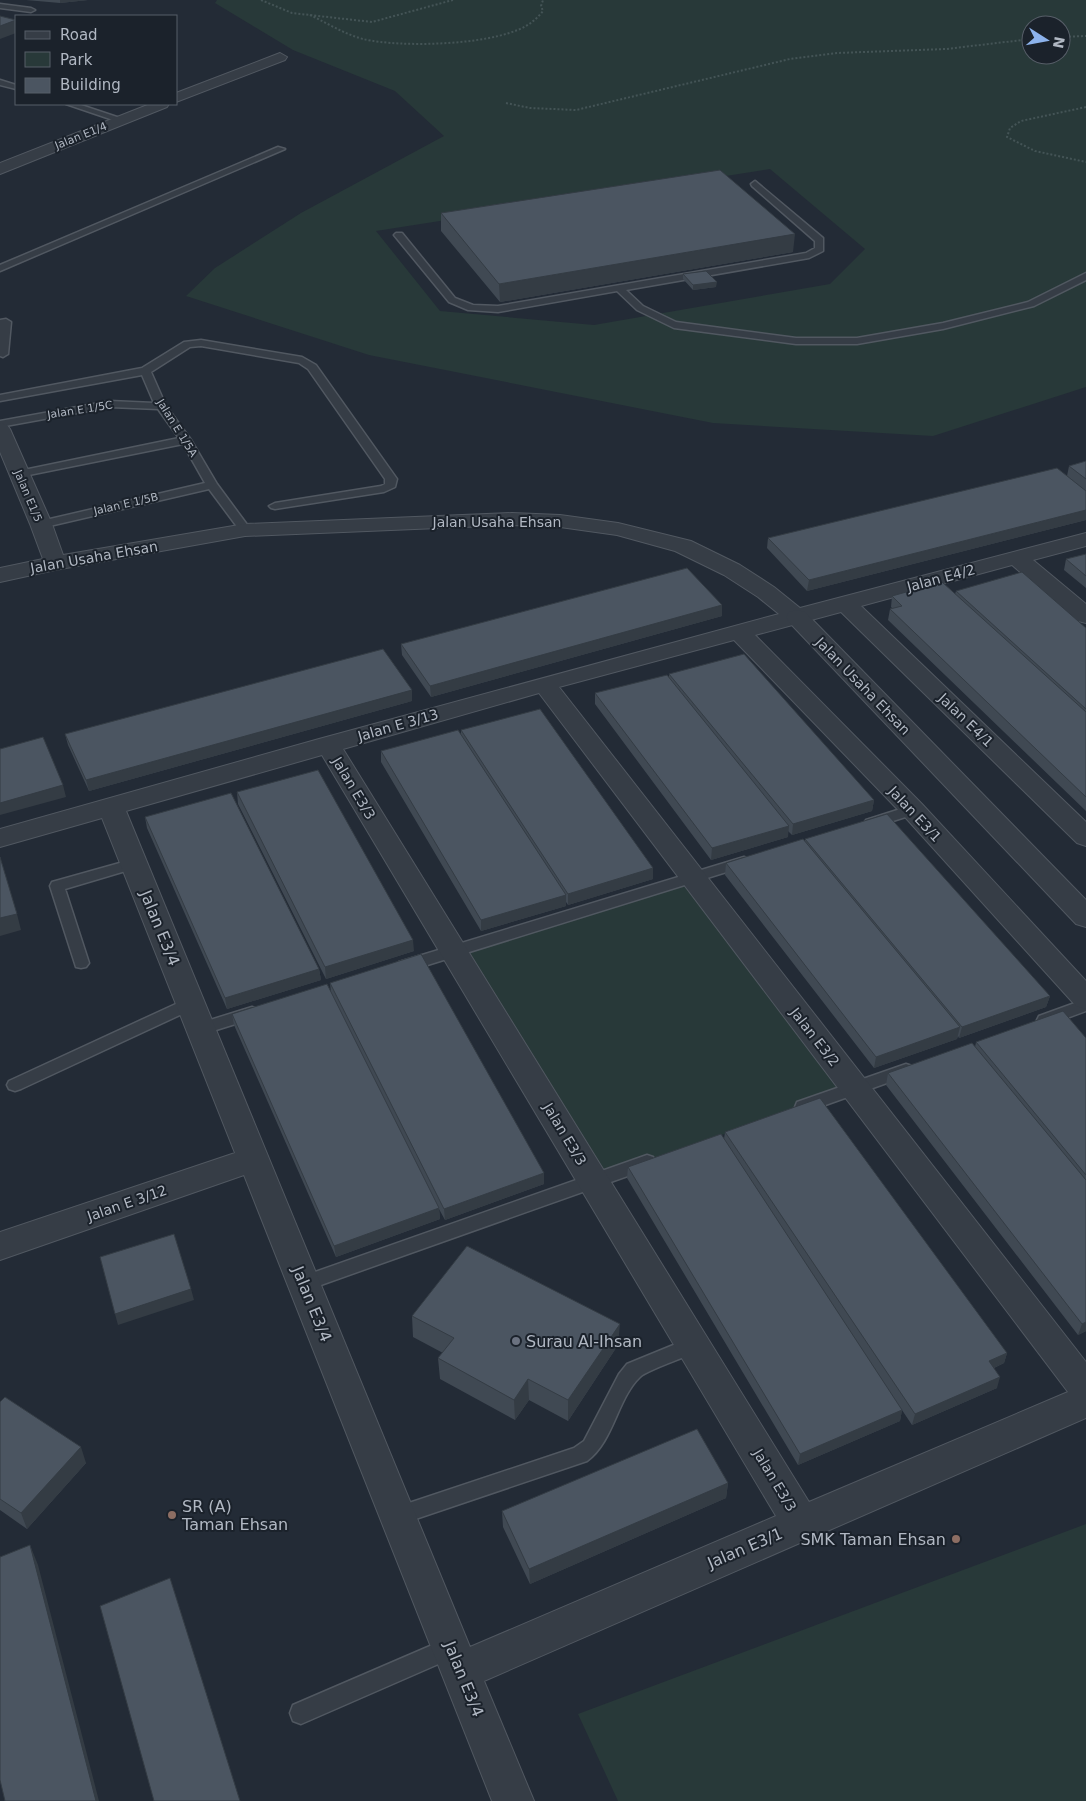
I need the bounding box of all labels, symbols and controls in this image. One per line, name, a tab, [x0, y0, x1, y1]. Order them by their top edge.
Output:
legend	[15, 15, 178, 105]
north arrow	[1021, 15, 1071, 65]
text: Road	[60, 26, 98, 44]
text: N	[1050, 35, 1068, 50]
text: Park	[60, 51, 93, 69]
text: Building	[60, 76, 121, 94]
street label: Jalan E1/4	[52, 120, 109, 153]
street label: Jalan E 1/5A	[153, 396, 200, 460]
street label: Jalan E 1/5C	[45, 398, 114, 422]
street label: Jalan E1/5	[11, 467, 45, 524]
street label: Jalan E 1/5B	[91, 490, 160, 518]
street label: Jalan Usaha Ehsan	[432, 514, 562, 530]
street label: Jalan Usaha Ehsan	[28, 538, 159, 576]
street label: Jalan E4/2	[904, 561, 977, 595]
street label: Jalan Usaha Ehsan	[812, 633, 914, 738]
street label: Jalan E4/1	[935, 689, 997, 750]
street label: Jalan E 3/13	[355, 706, 440, 744]
street label: Jalan E3/3	[329, 753, 379, 822]
street label: Jalan E3/1	[885, 782, 945, 845]
street label: Jalan E3/4	[136, 886, 184, 969]
street label: Jalan E3/2	[787, 1004, 843, 1069]
street label: Jalan E3/3	[540, 1099, 590, 1168]
street label: Jalan E 3/12	[84, 1182, 169, 1224]
street label: Jalan E3/4	[288, 1262, 336, 1345]
place label: Surau Al-Ihsan	[526, 1332, 642, 1351]
marker: Surau Al-Ihsan	[510, 1335, 522, 1347]
street label: Jalan E3/3	[750, 1445, 800, 1514]
place label: SR (A) Taman Ehsan	[181, 1497, 288, 1534]
marker: SR (A) Taman Ehsan	[166, 1509, 178, 1521]
street label: Jalan E3/1	[704, 1524, 785, 1573]
place label: SMK Taman Ehsan	[800, 1530, 946, 1549]
marker: SMK Taman Ehsan	[950, 1533, 962, 1545]
street label: Jalan E3/4	[440, 1637, 488, 1720]

